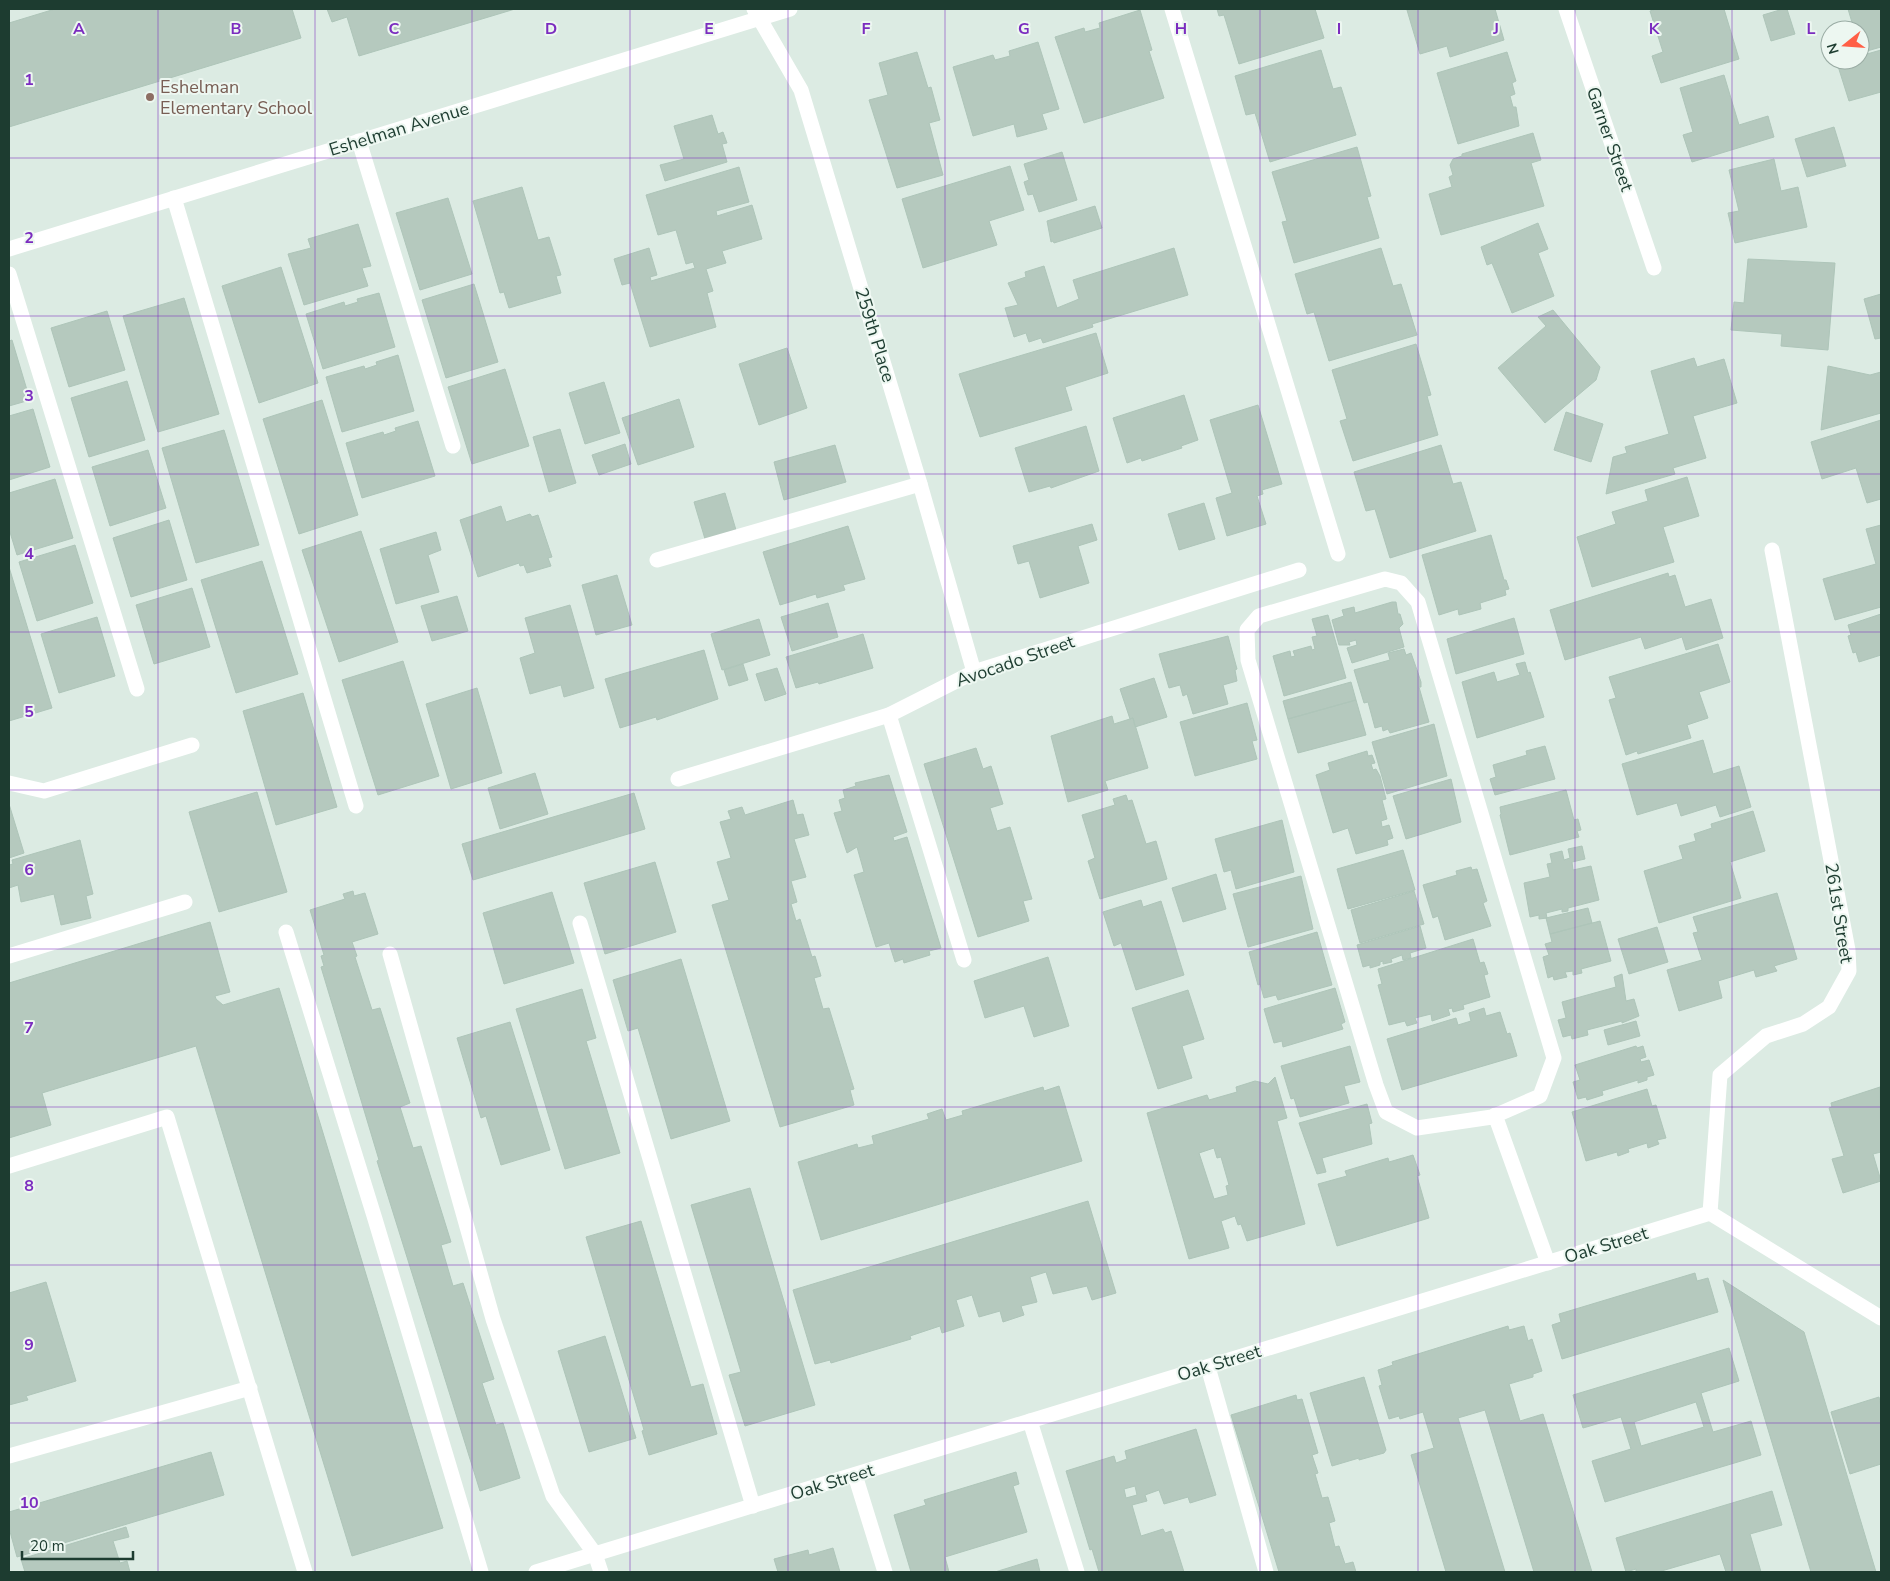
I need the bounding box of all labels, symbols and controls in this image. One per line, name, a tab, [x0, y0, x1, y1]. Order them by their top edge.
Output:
text: A	[73, 18, 85, 40]
text: B	[230, 18, 242, 40]
text: C	[389, 18, 400, 40]
text: D	[545, 18, 557, 40]
text: E	[704, 18, 714, 40]
text: F	[862, 18, 871, 40]
text: G	[1018, 18, 1030, 40]
text: H	[1175, 18, 1187, 40]
text: I	[1337, 18, 1341, 40]
text: J	[1492, 18, 1499, 40]
text: K	[1649, 18, 1661, 40]
text: L	[1807, 18, 1816, 40]
north arrow	[1820, 20, 1870, 70]
text: N	[1822, 41, 1844, 56]
text: 1	[24, 69, 34, 91]
place label: Eshelman Elementary School	[160, 75, 313, 120]
street label: Garner Street	[1581, 84, 1639, 195]
marker: Eshelman Elementary School	[144, 91, 156, 103]
street label: Eshelman Avenue	[326, 96, 472, 162]
text: 2	[24, 227, 34, 249]
street label: 259th Place	[849, 285, 901, 385]
text: 3	[24, 385, 34, 407]
text: 4	[24, 543, 34, 565]
street label: Avocado Street	[953, 629, 1078, 693]
text: 5	[24, 701, 34, 723]
text: 6	[24, 859, 34, 881]
street label: 261st Street	[1819, 861, 1859, 965]
text: 7	[24, 1017, 34, 1039]
text: 8	[24, 1175, 34, 1197]
street label: Oak Street	[1561, 1221, 1651, 1269]
text: 9	[24, 1334, 34, 1356]
street label: Oak Street	[1174, 1339, 1264, 1387]
street label: Oak Street	[787, 1458, 877, 1506]
text: 10	[19, 1492, 39, 1514]
scale bar	[22, 1528, 134, 1560]
text: 20 m	[30, 1536, 65, 1556]

